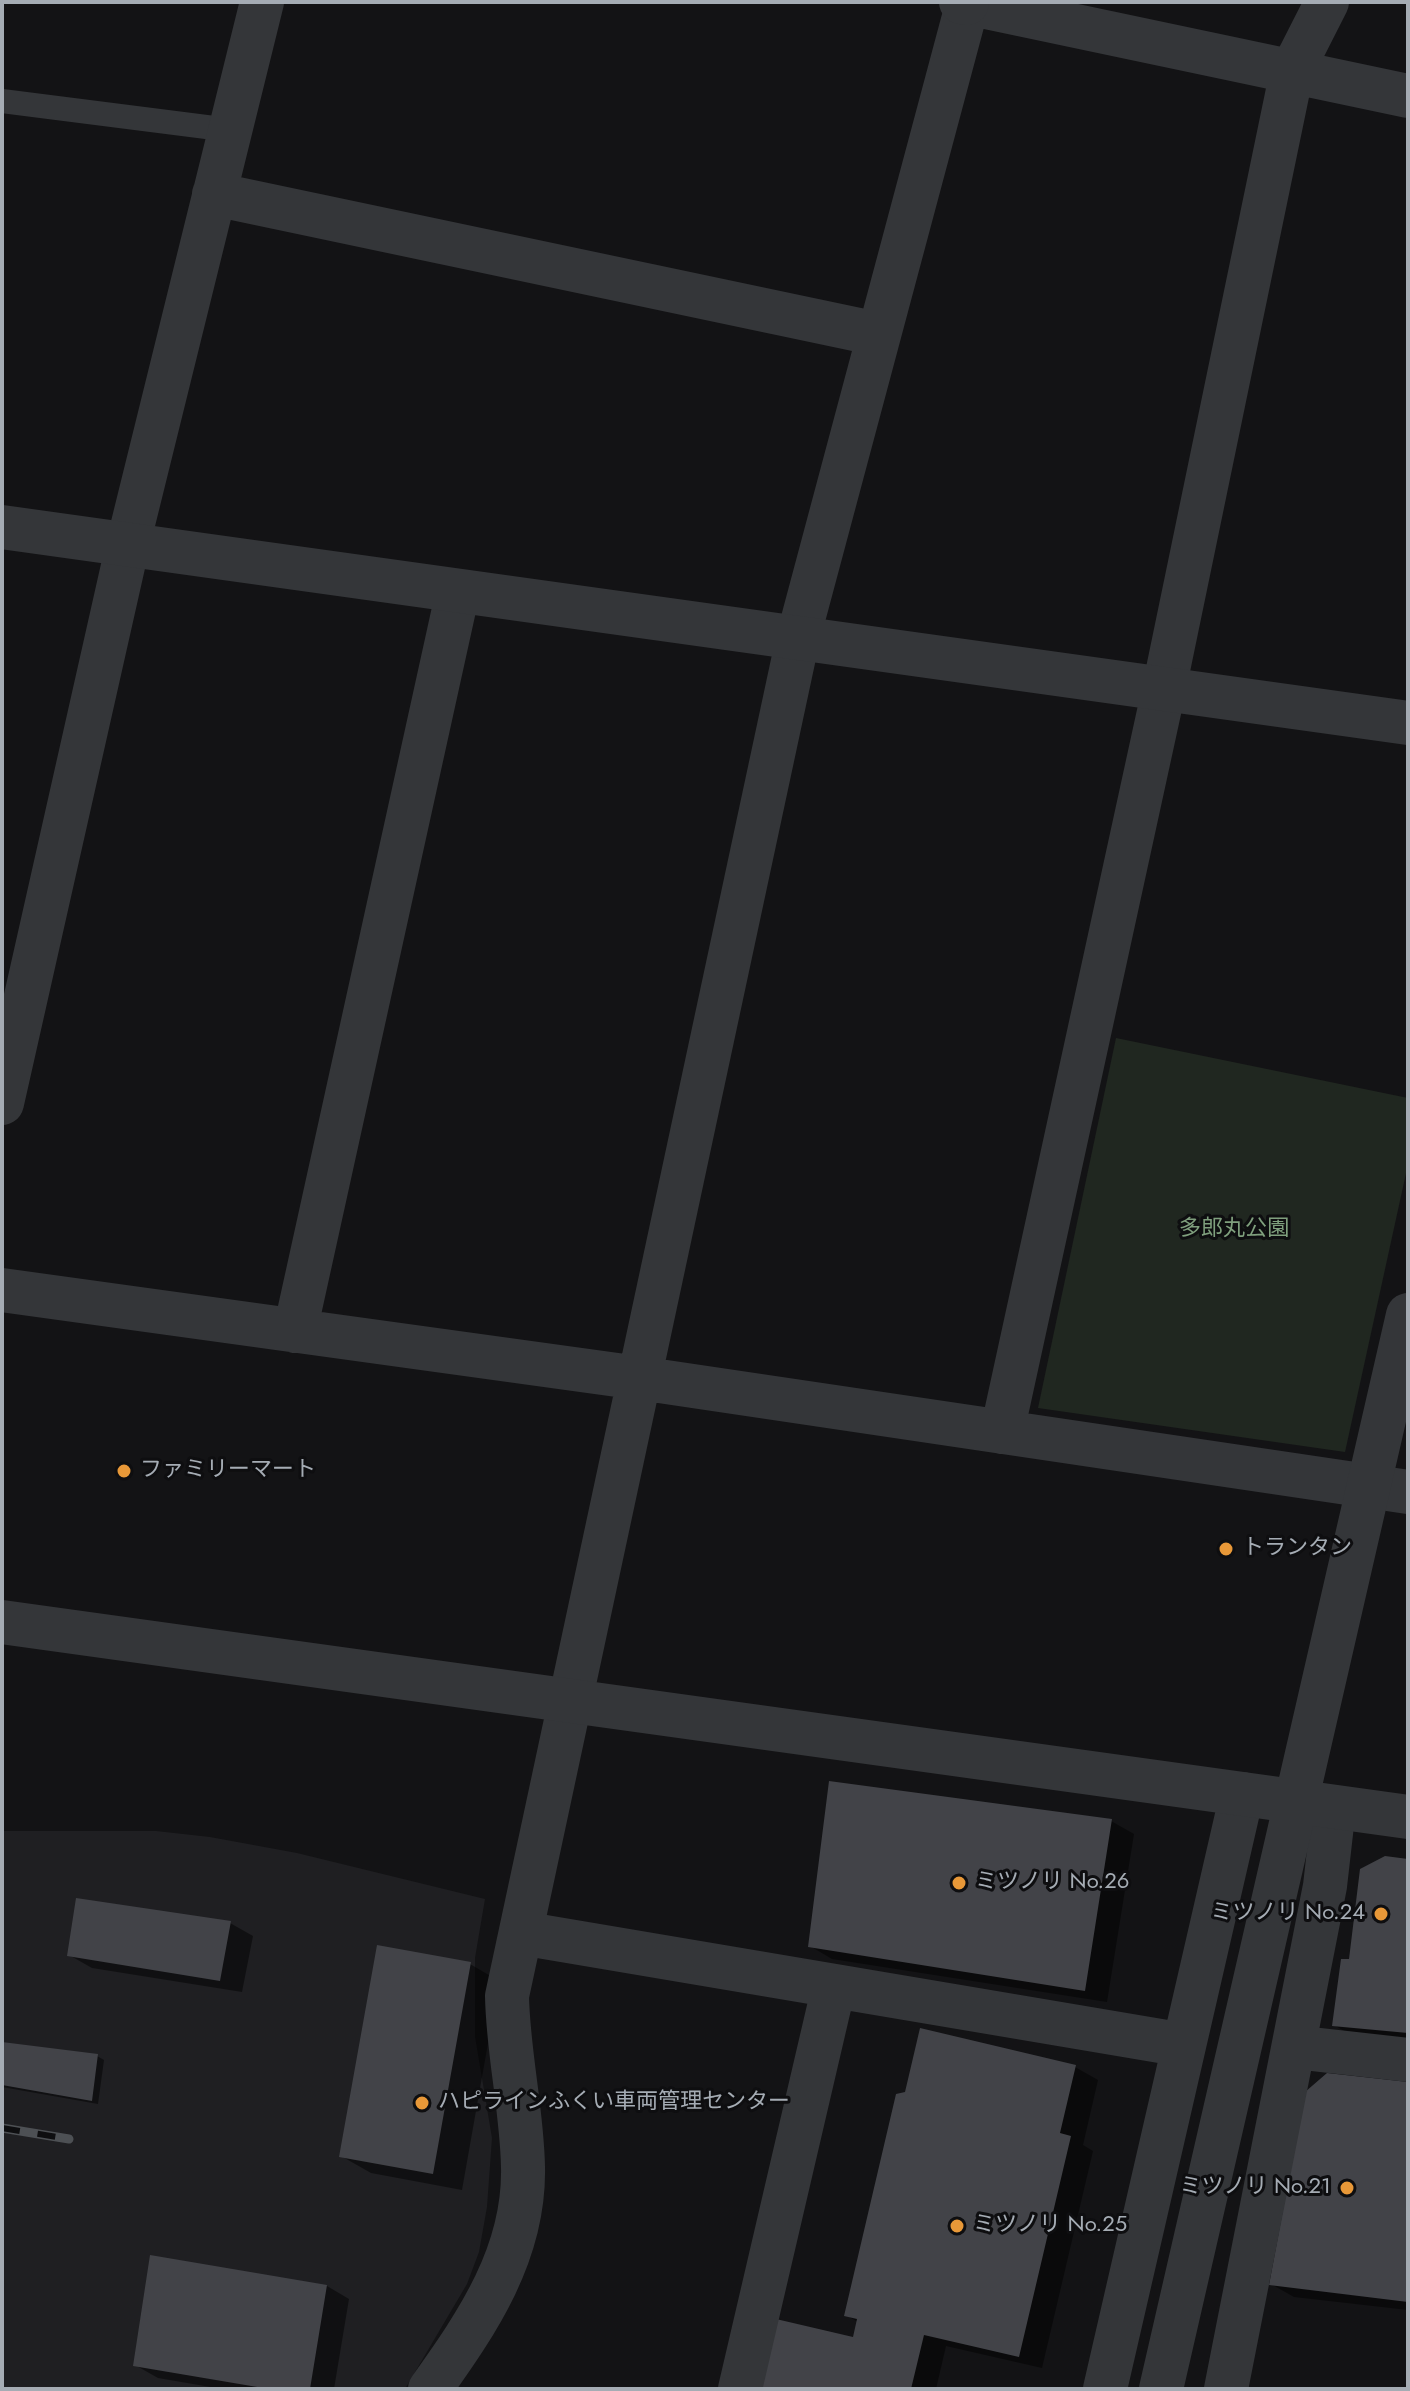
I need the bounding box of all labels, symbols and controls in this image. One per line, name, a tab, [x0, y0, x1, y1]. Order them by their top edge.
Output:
park label: 多郎丸公園	[1179, 1217, 1289, 1243]
place label: ファミリーマート	[140, 1458, 316, 1484]
marker: ファミリーマート	[115, 1462, 133, 1480]
place label: トランタン	[1242, 1536, 1352, 1562]
marker: トランタン	[1217, 1540, 1235, 1558]
place label: ミツノリ No.26	[975, 1870, 1129, 1896]
marker: ミツノリ No.26	[950, 1874, 968, 1892]
place label: ミツノリ No.24	[1210, 1901, 1365, 1927]
marker: ミツノリ No.24	[1372, 1905, 1390, 1923]
place label: ハピラインふくい車両管理センター	[438, 2090, 790, 2116]
marker: ハピラインふくい車両管理センター	[413, 2094, 431, 2112]
place label: ミツノリ No.21	[1179, 2175, 1331, 2201]
marker: ミツノリ No.21	[1338, 2179, 1356, 2197]
place label: ミツノリ No.25	[973, 2213, 1127, 2239]
marker: ミツノリ No.25	[948, 2217, 966, 2235]

